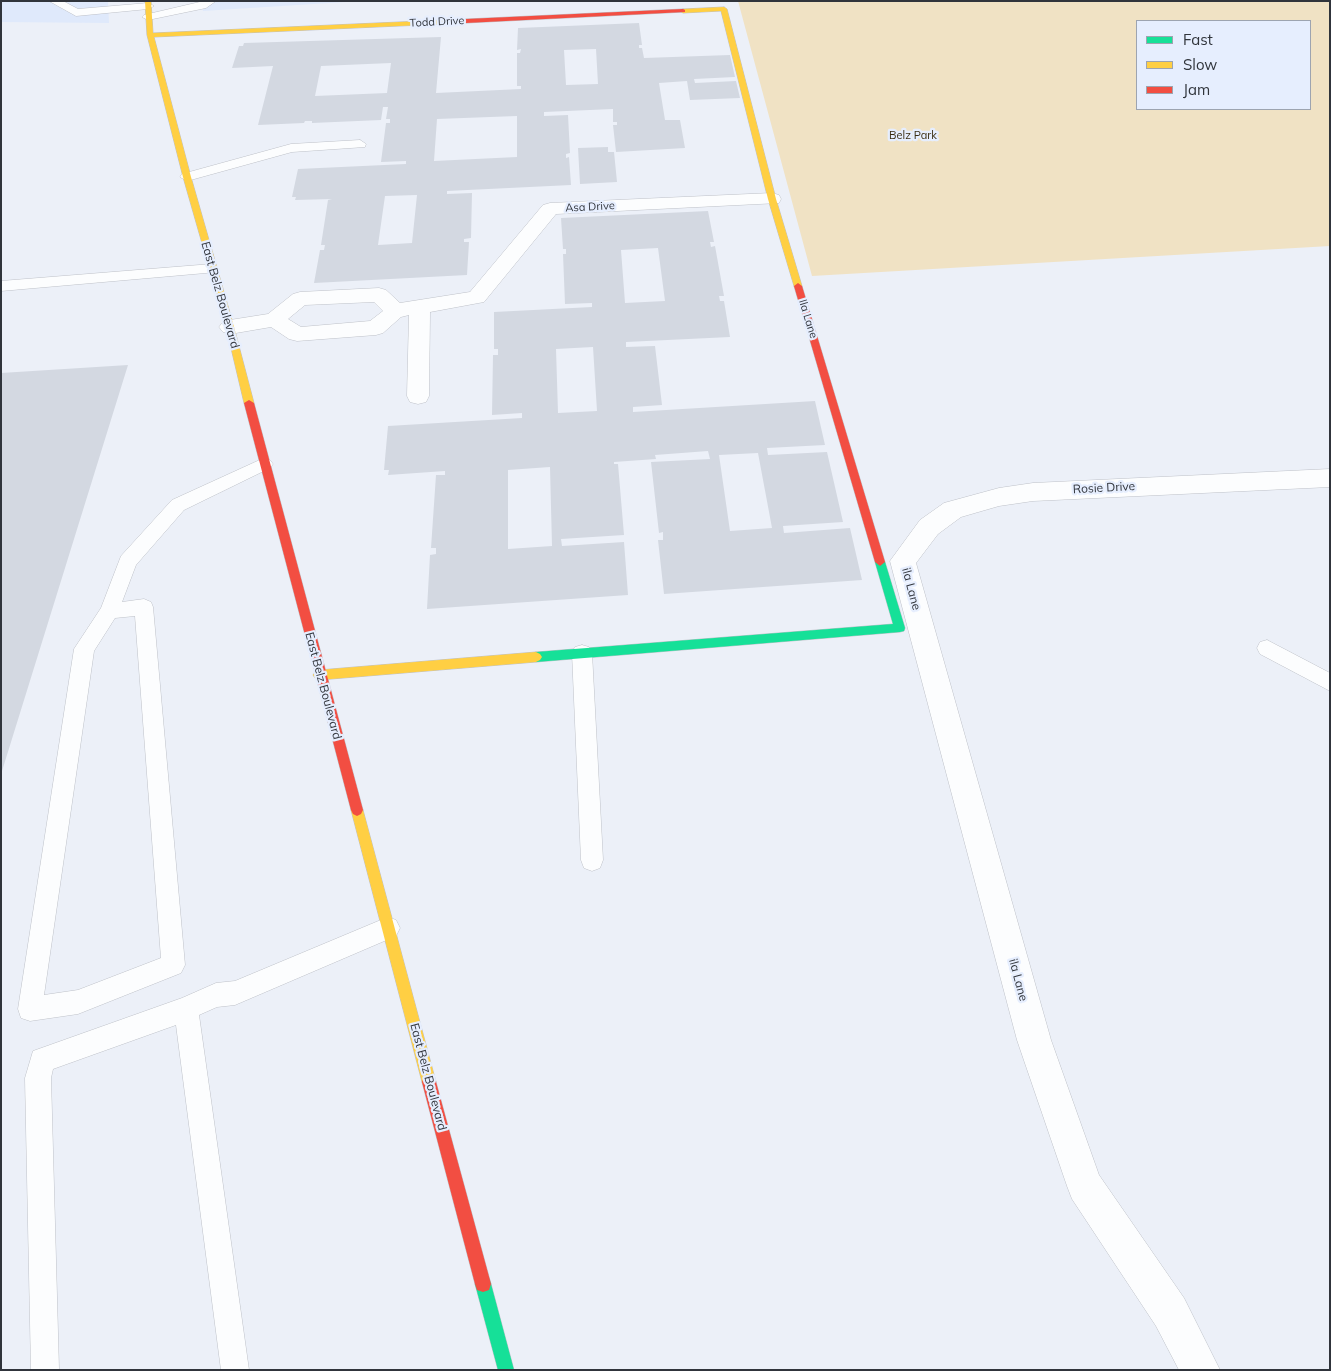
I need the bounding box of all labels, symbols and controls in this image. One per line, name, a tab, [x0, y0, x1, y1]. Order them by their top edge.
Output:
street label: Todd Drive	[409, 14, 465, 30]
legend	[1136, 20, 1311, 110]
text: Fast	[1183, 30, 1213, 49]
text: Slow	[1183, 55, 1217, 74]
text: Jam	[1183, 80, 1210, 99]
park label: Belz Park	[889, 129, 937, 143]
street label: Asa Drive	[565, 199, 615, 215]
street label: East Belz Boulevard	[198, 240, 242, 350]
street label: Ila Lane	[796, 298, 820, 340]
street label: Rosie Drive	[1072, 479, 1136, 497]
street label: ila Lane	[898, 566, 924, 612]
street label: East Belz Boulevard	[302, 631, 344, 741]
street label: ila Lane	[1005, 957, 1031, 1003]
street label: East Belz Boulevard	[407, 1022, 449, 1132]

